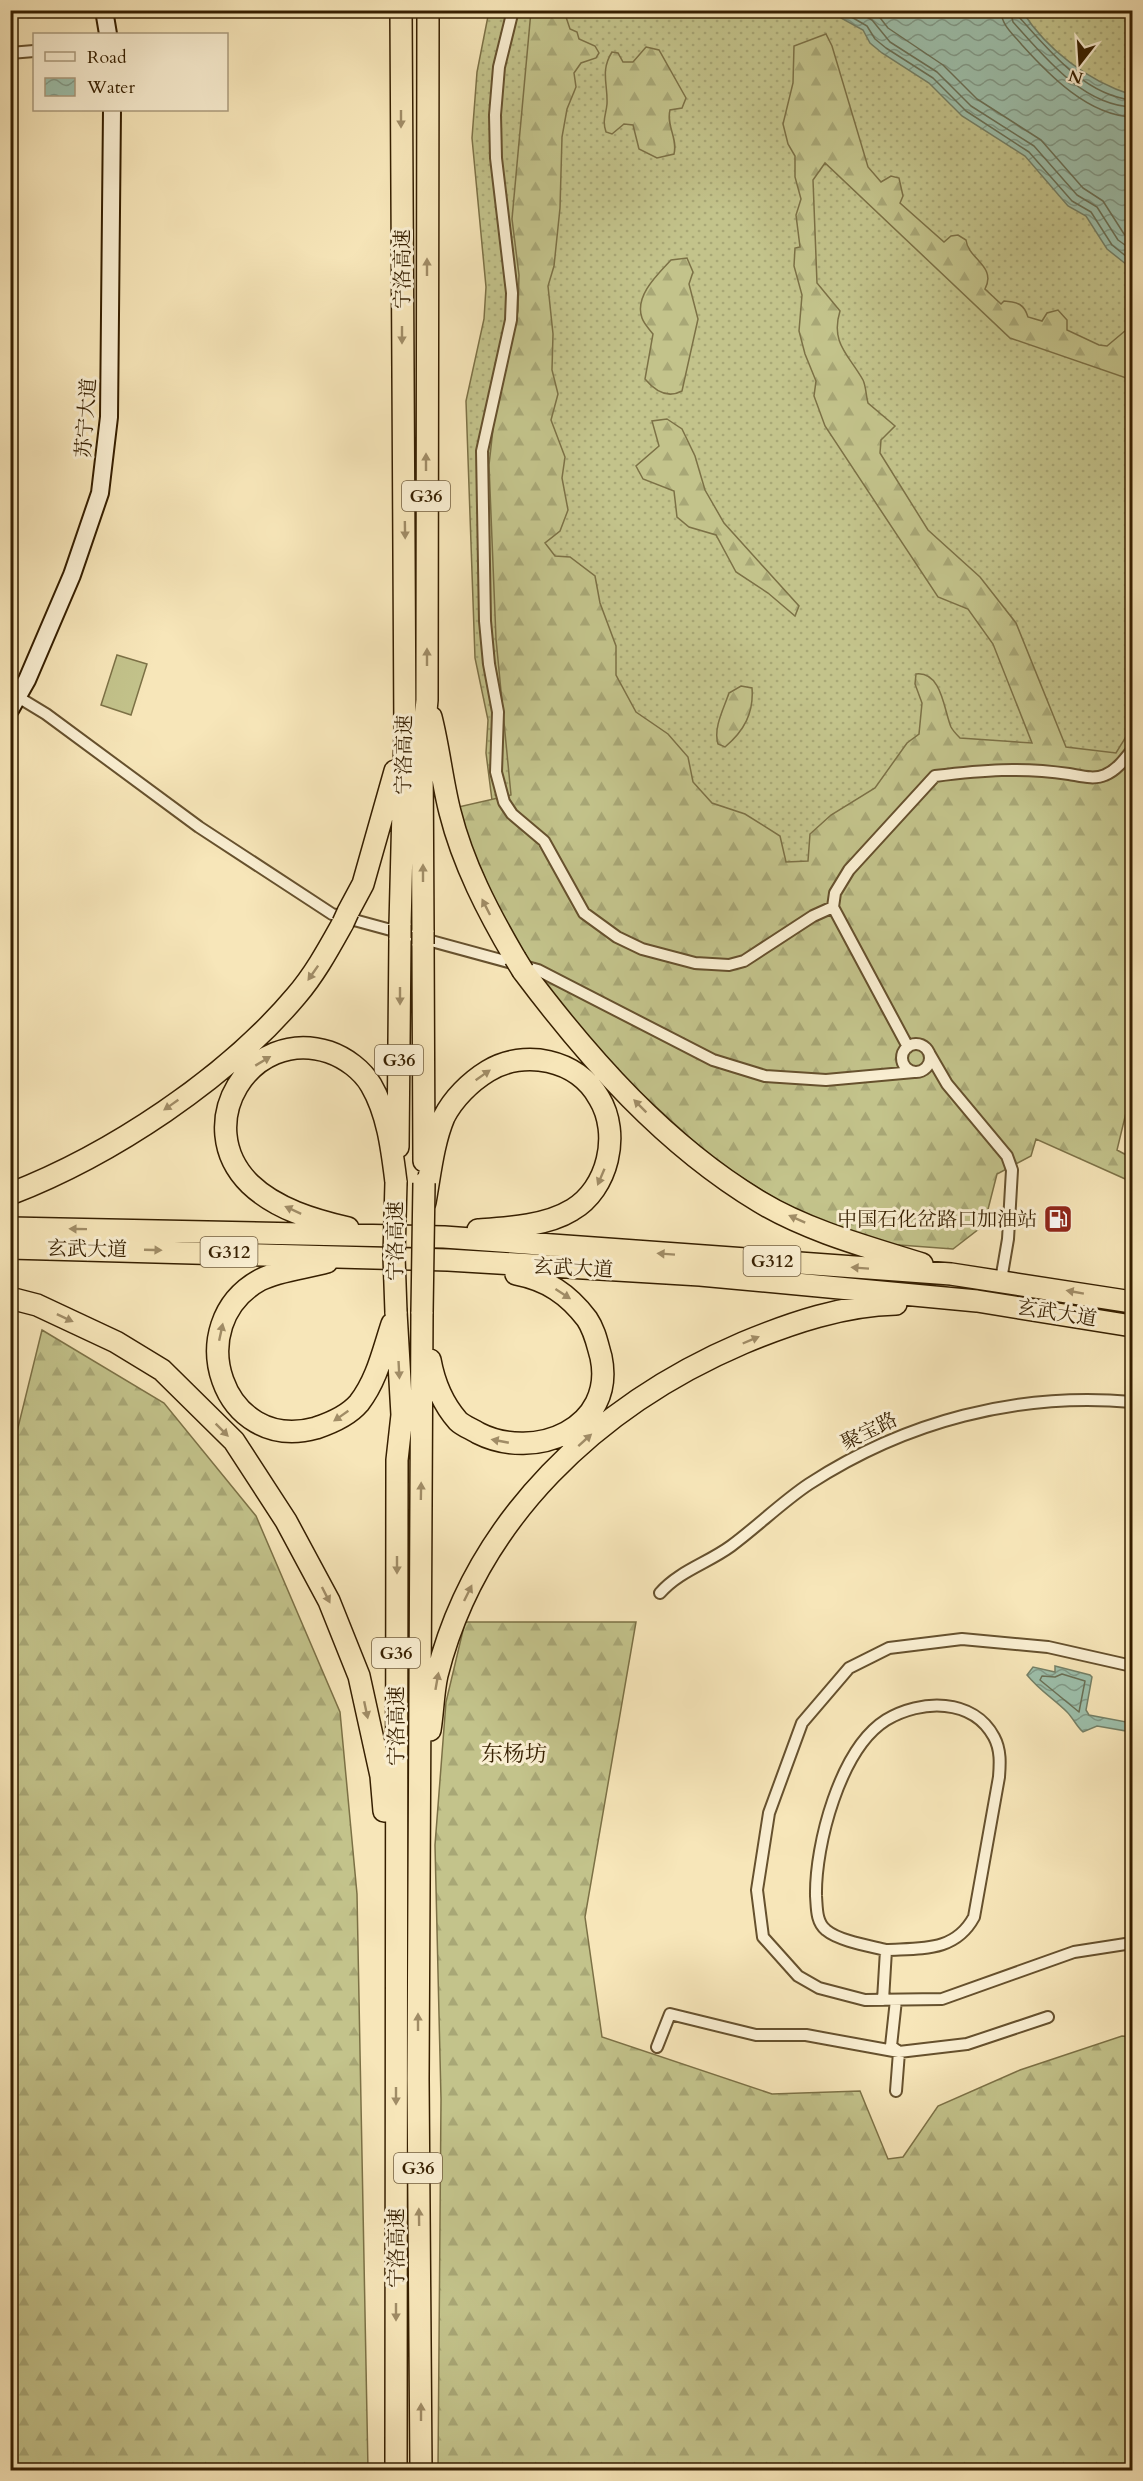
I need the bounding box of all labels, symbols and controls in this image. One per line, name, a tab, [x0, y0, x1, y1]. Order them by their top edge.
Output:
legend	[33, 33, 228, 111]
north arrow	[1050, 33, 1110, 93]
text: Road	[87, 45, 127, 70]
text: N	[1066, 64, 1086, 89]
text: Water	[86, 75, 136, 100]
one-way arrow	[396, 110, 406, 129]
street label: 宁洛高速	[389, 229, 416, 309]
one-way arrow	[422, 258, 432, 277]
one-way arrow	[397, 326, 407, 345]
street label: 苏宁大道	[70, 377, 102, 459]
one-way arrow	[421, 453, 430, 472]
road number: G36	[402, 481, 450, 511]
one-way arrow	[400, 521, 409, 540]
one-way arrow	[422, 648, 432, 667]
street label: 宁洛高速	[390, 715, 418, 795]
one-way arrow	[418, 864, 428, 883]
one-way arrow	[481, 899, 491, 916]
one-way arrow	[307, 965, 319, 980]
one-way arrow	[395, 987, 405, 1006]
road number: G36	[375, 1045, 423, 1075]
one-way arrow	[255, 1055, 271, 1066]
one-way arrow	[475, 1069, 491, 1081]
one-way arrow	[163, 1099, 179, 1111]
one-way arrow	[632, 1099, 647, 1113]
one-way arrow	[596, 1168, 605, 1186]
street label: 宁洛高速	[382, 1201, 409, 1281]
fuel station icon: 中国石化岔路口加油站	[1042, 1203, 1074, 1235]
one-way arrow	[285, 1206, 302, 1215]
place label: 中国石化岔路口加油站	[837, 1206, 1037, 1233]
one-way arrow	[788, 1214, 806, 1223]
one-way arrow	[68, 1225, 87, 1234]
street label: 玄武大道	[47, 1235, 127, 1263]
road number: G312	[200, 1237, 258, 1267]
one-way arrow	[143, 1245, 162, 1255]
road number: G312	[744, 1246, 800, 1276]
one-way arrow	[656, 1249, 675, 1258]
street label: 玄武大道	[532, 1252, 614, 1284]
one-way arrow	[851, 1263, 870, 1273]
one-way arrow	[1065, 1287, 1084, 1296]
one-way arrow	[555, 1288, 571, 1299]
street label: 玄武大道	[1015, 1293, 1099, 1333]
one-way arrow	[57, 1313, 74, 1322]
one-way arrow	[217, 1322, 226, 1341]
one-way arrow	[743, 1335, 761, 1345]
one-way arrow	[395, 1361, 404, 1380]
street label: 聚宝路	[836, 1406, 902, 1456]
one-way arrow	[334, 1410, 350, 1422]
one-way arrow	[215, 1423, 230, 1437]
one-way arrow	[578, 1433, 593, 1447]
one-way arrow	[490, 1436, 509, 1445]
one-way arrow	[416, 1482, 426, 1501]
one-way arrow	[392, 1555, 402, 1574]
one-way arrow	[463, 1585, 473, 1602]
one-way arrow	[321, 1586, 330, 1603]
road number: G36	[372, 1638, 420, 1668]
one-way arrow	[432, 1672, 441, 1691]
street label: 宁洛高速	[383, 1686, 410, 1766]
one-way arrow	[362, 1700, 372, 1719]
district label: 东杨坊	[481, 1739, 547, 1769]
one-way arrow	[413, 2013, 423, 2032]
one-way arrow	[391, 2086, 401, 2105]
road number: G36	[394, 2153, 442, 2183]
street label: 宁洛高速	[383, 2208, 410, 2288]
one-way arrow	[414, 2208, 424, 2227]
one-way arrow	[391, 2302, 401, 2321]
one-way arrow	[416, 2403, 426, 2422]

